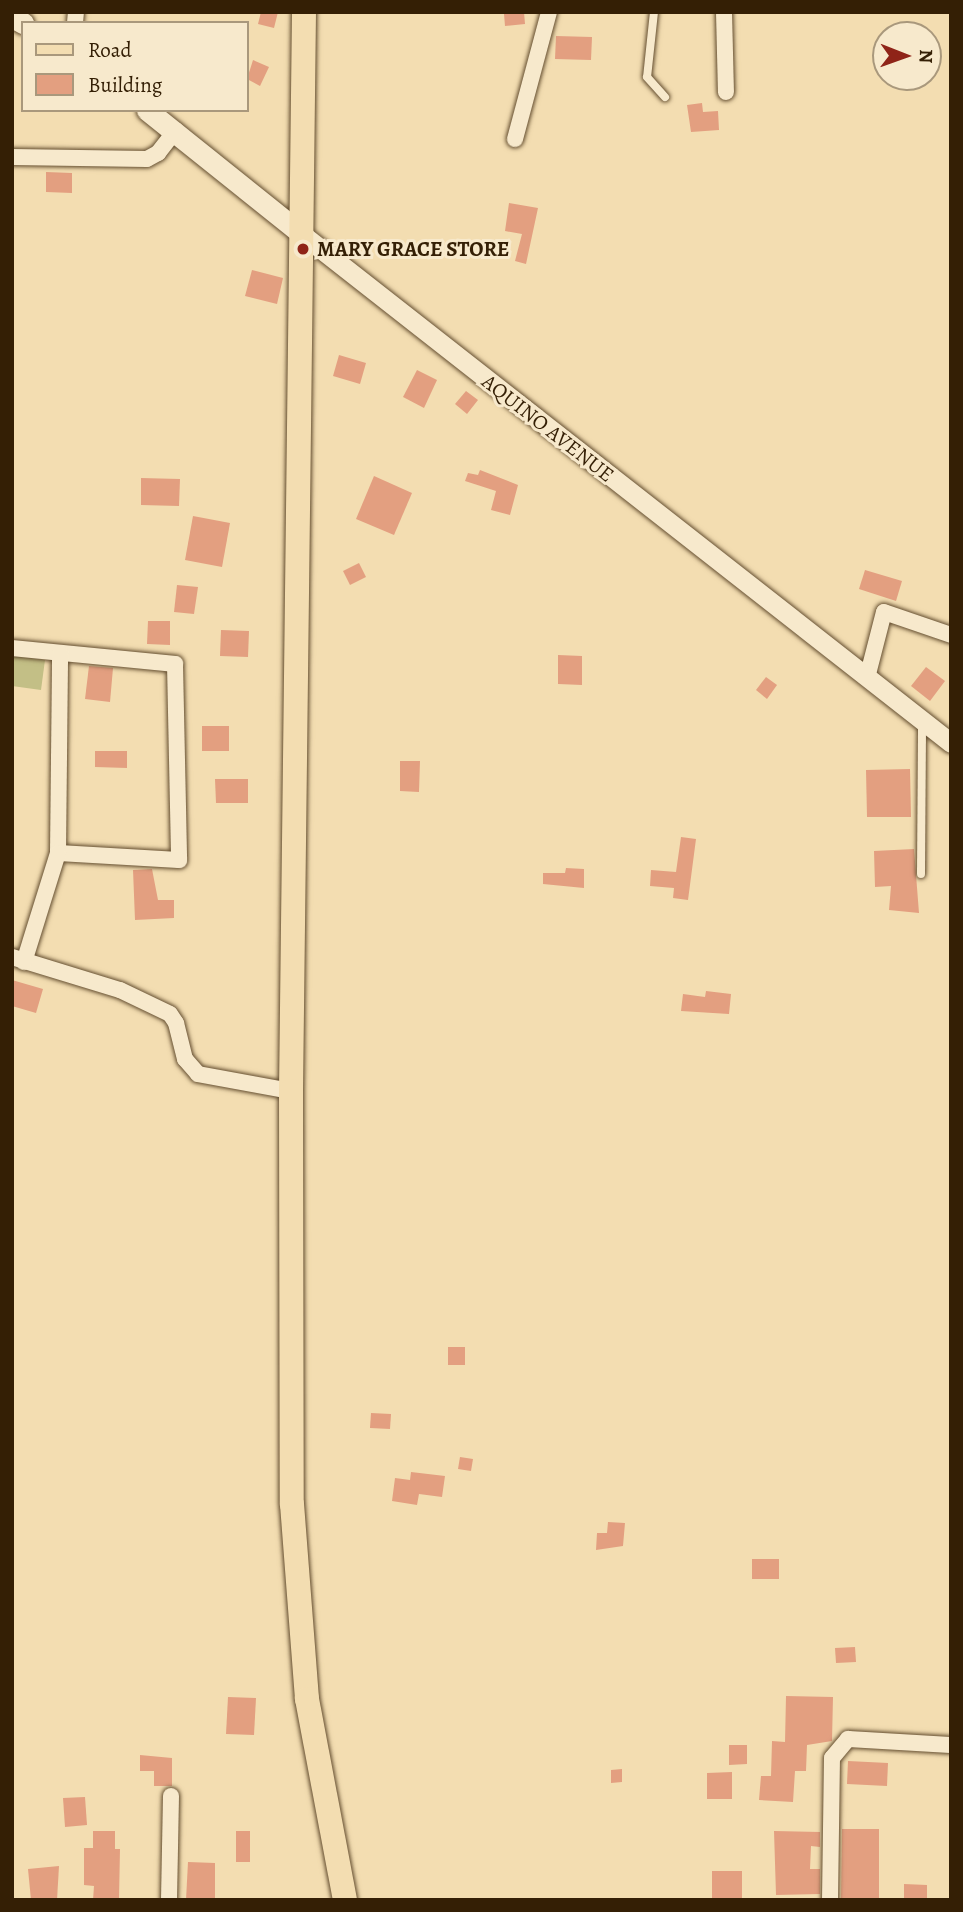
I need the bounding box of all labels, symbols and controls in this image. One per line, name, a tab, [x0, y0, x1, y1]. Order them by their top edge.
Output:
legend	[21, 21, 248, 112]
north arrow	[872, 21, 942, 91]
text: Road	[88, 36, 132, 64]
text: N	[913, 49, 939, 63]
text: Building	[88, 71, 162, 99]
place label: MARY GRACE STORE	[317, 236, 509, 262]
marker: MARY GRACE STORE	[295, 241, 311, 257]
street label: AQUINO AVENUE	[477, 369, 619, 487]

